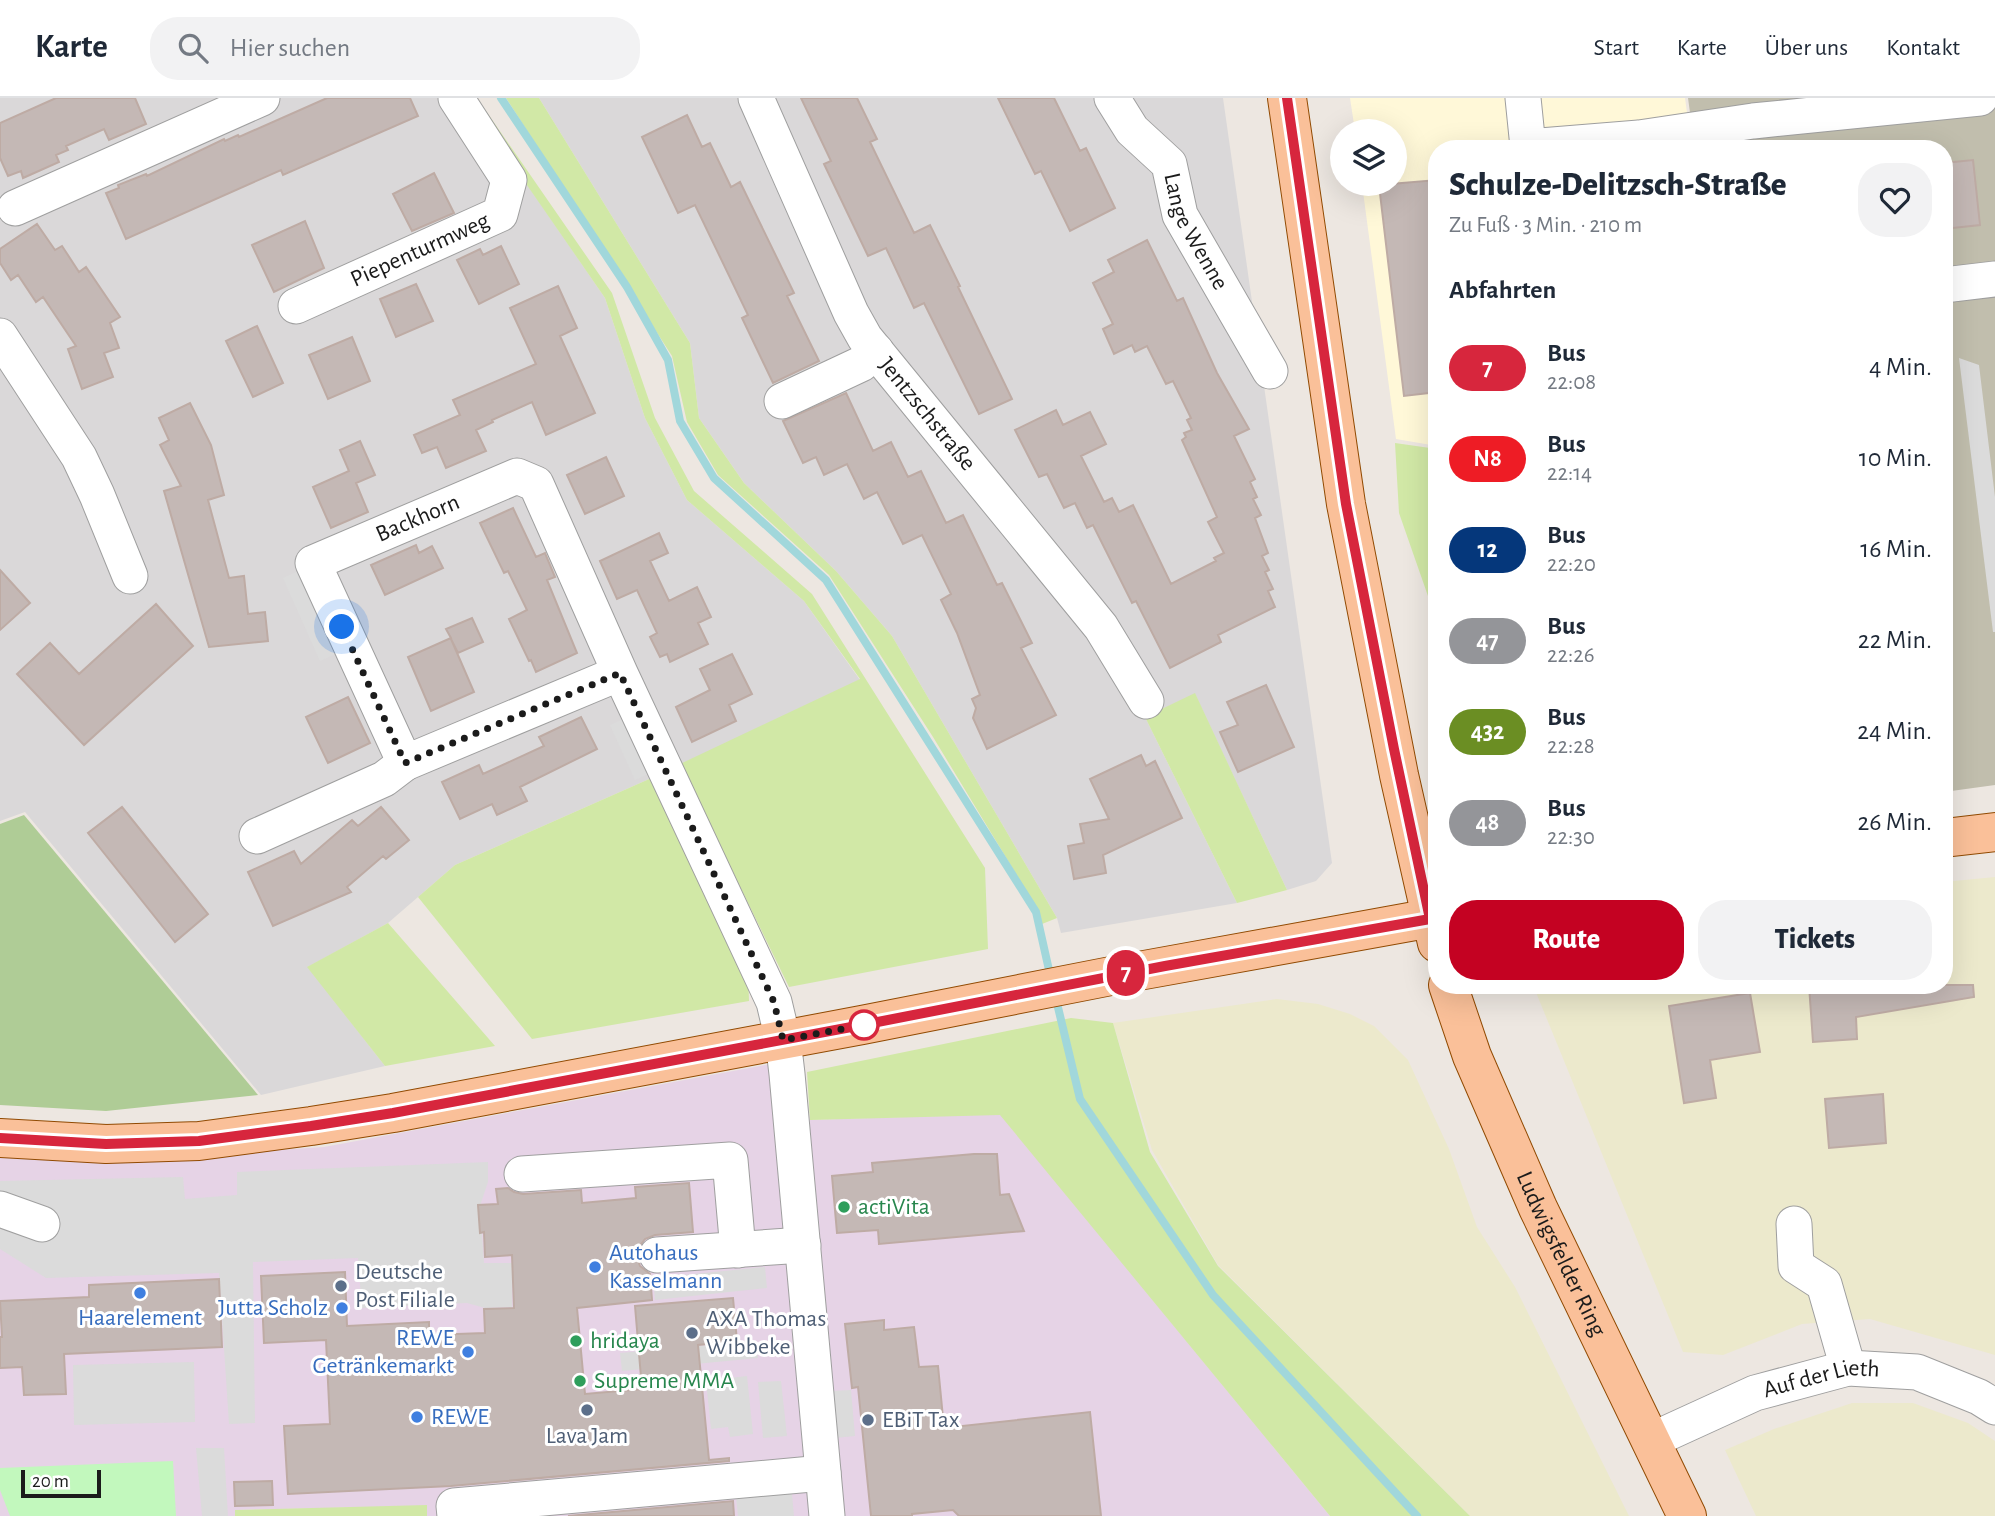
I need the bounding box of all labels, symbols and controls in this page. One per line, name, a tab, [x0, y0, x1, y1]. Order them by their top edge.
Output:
search box	[150, 17, 640, 80]
icon: search	[174, 29, 212, 67]
text: Karte	[35, 31, 108, 64]
text: Hier suchen	[230, 35, 350, 61]
text: Start	[1594, 36, 1639, 60]
text: Karte	[1677, 36, 1727, 60]
text: Über uns	[1765, 36, 1848, 60]
text: Kontakt	[1886, 36, 1960, 60]
map controls	[1330, 119, 1407, 196]
button: layers	[1330, 119, 1407, 196]
button: heart	[1858, 163, 1932, 237]
text: Schulze-Delitzsch-Straße	[1449, 169, 1787, 202]
street label: Lange Wenne	[1159, 171, 1233, 294]
street label: Piepenturmweg	[347, 208, 493, 292]
text: Zu Fuß · 3 Min. · 210 m	[1449, 214, 1642, 237]
text: Abfahrten	[1449, 277, 1556, 303]
text: Bus	[1547, 340, 1586, 366]
street label: Jentzschstraße	[874, 353, 980, 475]
text: 4 Min.	[1869, 354, 1932, 380]
text: 7	[1482, 356, 1493, 380]
text: 22:08	[1547, 371, 1596, 394]
text: Bus	[1547, 431, 1586, 457]
text: 10 Min.	[1859, 445, 1932, 471]
text: N8	[1473, 447, 1502, 471]
text: 22:14	[1547, 462, 1592, 485]
street label: Backhorn	[372, 490, 463, 547]
text: Bus	[1547, 522, 1586, 548]
text: 16 Min.	[1860, 536, 1932, 562]
text: 12	[1478, 538, 1497, 562]
text: 22:20	[1547, 553, 1596, 576]
your location	[324, 609, 359, 644]
text: Bus	[1547, 613, 1586, 639]
text: 22 Min.	[1858, 627, 1932, 653]
text: 47	[1476, 629, 1499, 653]
text: 22:26	[1547, 644, 1594, 667]
text: Bus	[1547, 704, 1586, 730]
text: 24 Min.	[1857, 718, 1932, 744]
text: 432	[1471, 720, 1504, 744]
text: 22:28	[1547, 735, 1595, 758]
text: Bus	[1547, 795, 1586, 821]
text: 26 Min.	[1857, 809, 1932, 835]
text: 48	[1476, 811, 1499, 835]
text: 22:30	[1547, 826, 1595, 849]
button: Route	[1449, 900, 1684, 980]
button: Tickets	[1698, 900, 1932, 980]
line badge: 7	[1103, 950, 1149, 996]
text: 7	[1121, 961, 1131, 985]
unlabelled marker	[849, 1010, 879, 1040]
street label: Ludwigsfelder Ring	[1512, 1168, 1610, 1341]
place label: actiVita	[858, 1195, 930, 1219]
marker: actiVita	[836, 1199, 852, 1215]
place label: Autohaus Kasselmann	[609, 1241, 722, 1293]
marker: Autohaus Kasselmann	[587, 1259, 603, 1275]
place label: Deutsche Post Filiale	[355, 1260, 455, 1312]
marker: Deutsche Post Filiale	[333, 1278, 349, 1294]
marker: Haarelement	[132, 1285, 148, 1301]
place label: Jutta Scholz	[218, 1296, 328, 1320]
marker: Jutta Scholz	[334, 1300, 350, 1316]
place label: Haarelement	[78, 1306, 202, 1330]
place label: AXA Thomas Wibbeke	[706, 1307, 826, 1359]
marker: AXA Thomas Wibbeke	[684, 1325, 700, 1341]
place label: REWE Getränkemarkt	[313, 1326, 454, 1378]
place label: hridaya	[590, 1329, 660, 1353]
marker: hridaya	[568, 1333, 584, 1349]
marker: REWE Getränkemarkt	[460, 1344, 476, 1360]
street label: Auf der Lieth	[1761, 1356, 1880, 1402]
place label: Supreme MMA	[594, 1369, 734, 1393]
marker: Supreme MMA	[572, 1373, 588, 1389]
marker: Lava Jam	[579, 1402, 595, 1418]
place label: REWE	[431, 1405, 489, 1429]
place label: EBiT Tax	[882, 1408, 960, 1432]
marker: REWE	[409, 1409, 425, 1425]
marker: EBiT Tax	[860, 1412, 876, 1428]
place label: Lava Jam	[546, 1424, 628, 1448]
scale bar	[21, 1467, 102, 1499]
text: 20 m	[32, 1472, 69, 1491]

